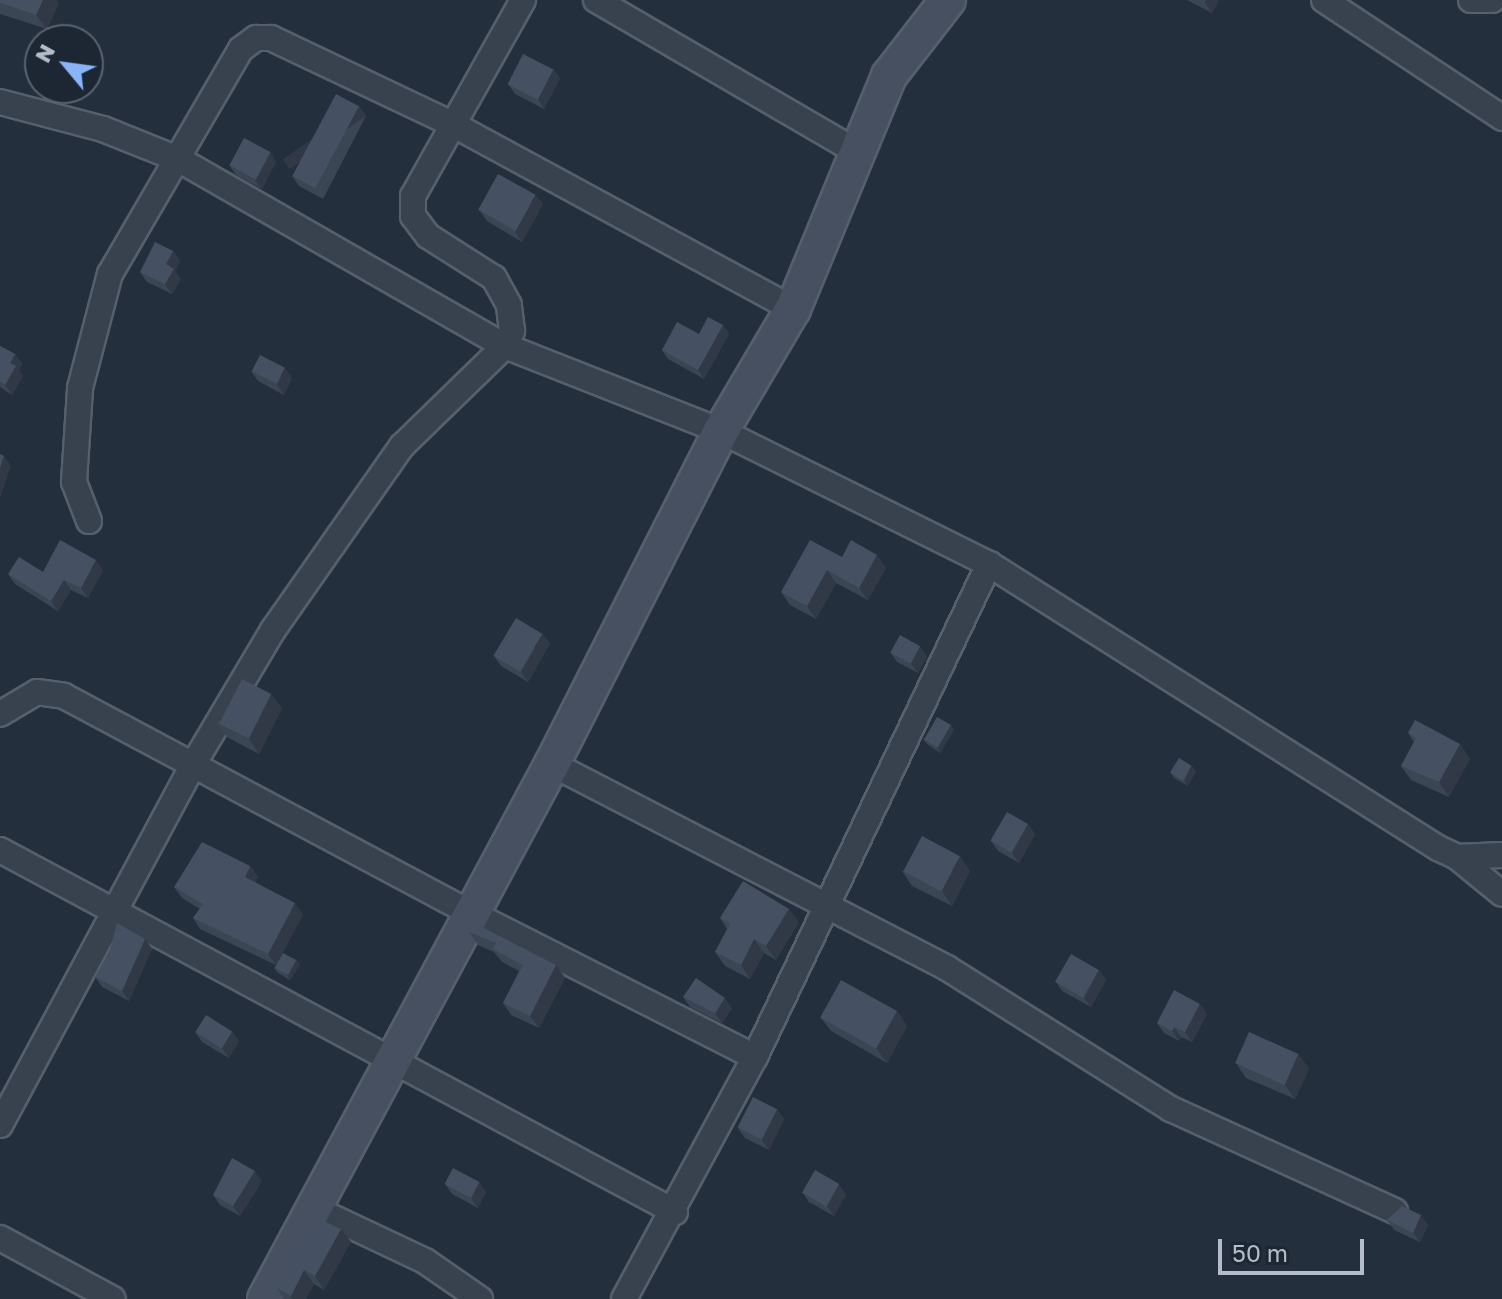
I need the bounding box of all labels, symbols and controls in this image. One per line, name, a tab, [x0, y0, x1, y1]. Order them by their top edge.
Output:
north arrow	[24, 24, 104, 104]
text: N	[28, 39, 60, 67]
scale bar	[1222, 1223, 1368, 1273]
text: 50 m	[1232, 1238, 1288, 1267]

